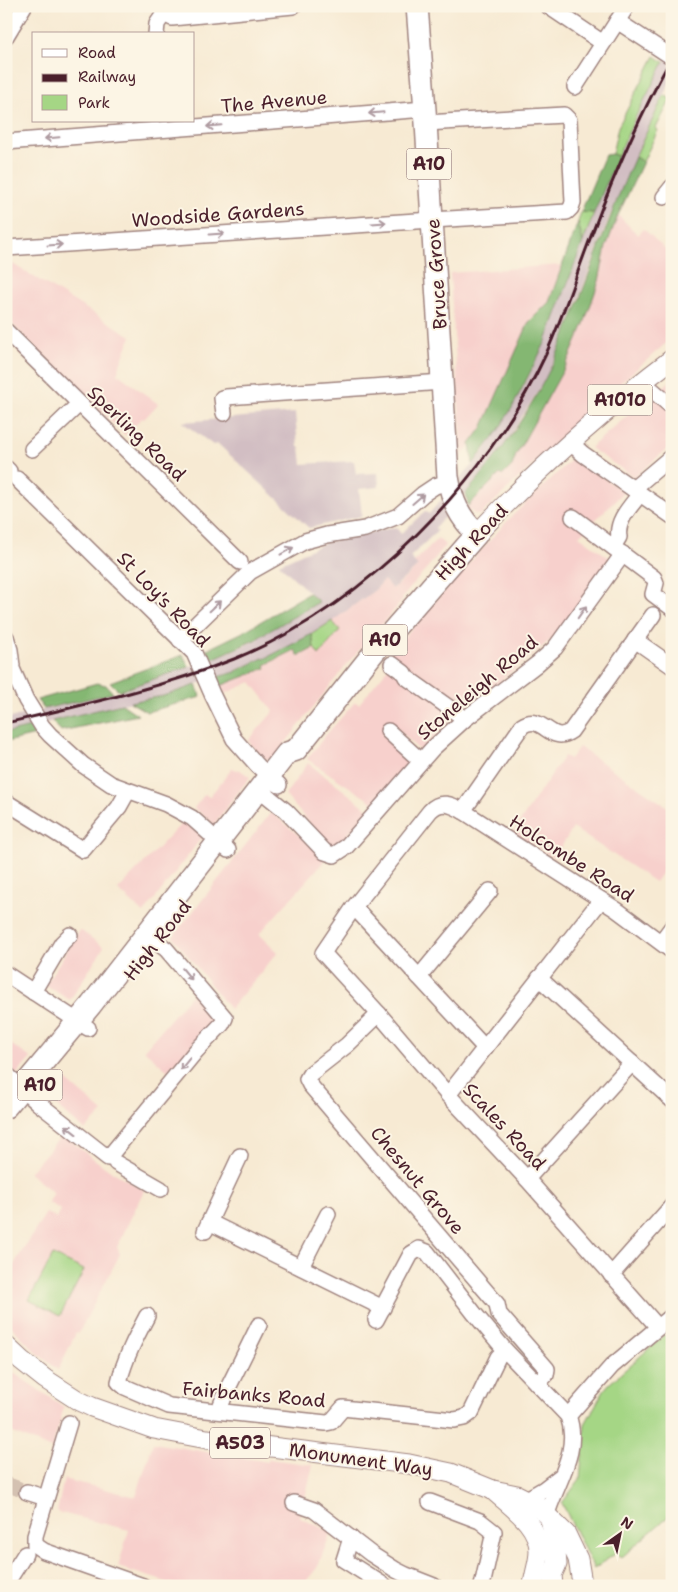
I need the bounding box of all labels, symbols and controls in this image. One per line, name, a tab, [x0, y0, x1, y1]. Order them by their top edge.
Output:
legend	[32, 32, 195, 122]
text: Road	[78, 43, 116, 63]
text: Railway	[78, 67, 136, 87]
street label: The Avenue	[220, 84, 328, 119]
text: Park	[78, 93, 110, 113]
one-way arrow	[368, 108, 384, 117]
one-way arrow	[206, 121, 222, 130]
one-way arrow	[44, 134, 60, 143]
road number: A10	[406, 148, 452, 180]
street label: Woodside Gardens	[131, 196, 305, 233]
street label: Bruce Grove	[420, 218, 453, 330]
one-way arrow	[371, 219, 387, 228]
one-way arrow	[209, 229, 225, 238]
one-way arrow	[47, 240, 63, 249]
street label: Sperling Road	[82, 380, 191, 487]
road number: A1010	[588, 384, 652, 416]
one-way arrow	[411, 493, 424, 505]
street label: High Road	[429, 499, 513, 586]
one-way arrow	[279, 545, 294, 555]
street label: St Loy's Road	[112, 546, 216, 653]
one-way arrow	[208, 600, 221, 612]
one-way arrow	[577, 606, 587, 620]
road number: A10	[362, 624, 408, 656]
street label: Stoneleigh Road	[412, 629, 543, 745]
street label: Holcombe Road	[505, 809, 639, 908]
street label: High Road	[118, 895, 197, 986]
one-way arrow	[181, 967, 192, 980]
one-way arrow	[179, 1057, 190, 1070]
road number: A10	[18, 1070, 62, 1100]
street label: Scales Road	[458, 1077, 552, 1175]
street label: Chesnut Grove	[365, 1121, 470, 1240]
one-way arrow	[65, 1124, 78, 1135]
street label: Fairbanks Road	[181, 1376, 327, 1413]
road number: A503	[210, 1428, 270, 1459]
street label: Monument Way	[287, 1437, 434, 1482]
north arrow	[596, 1510, 646, 1560]
text: N	[618, 1513, 637, 1534]

